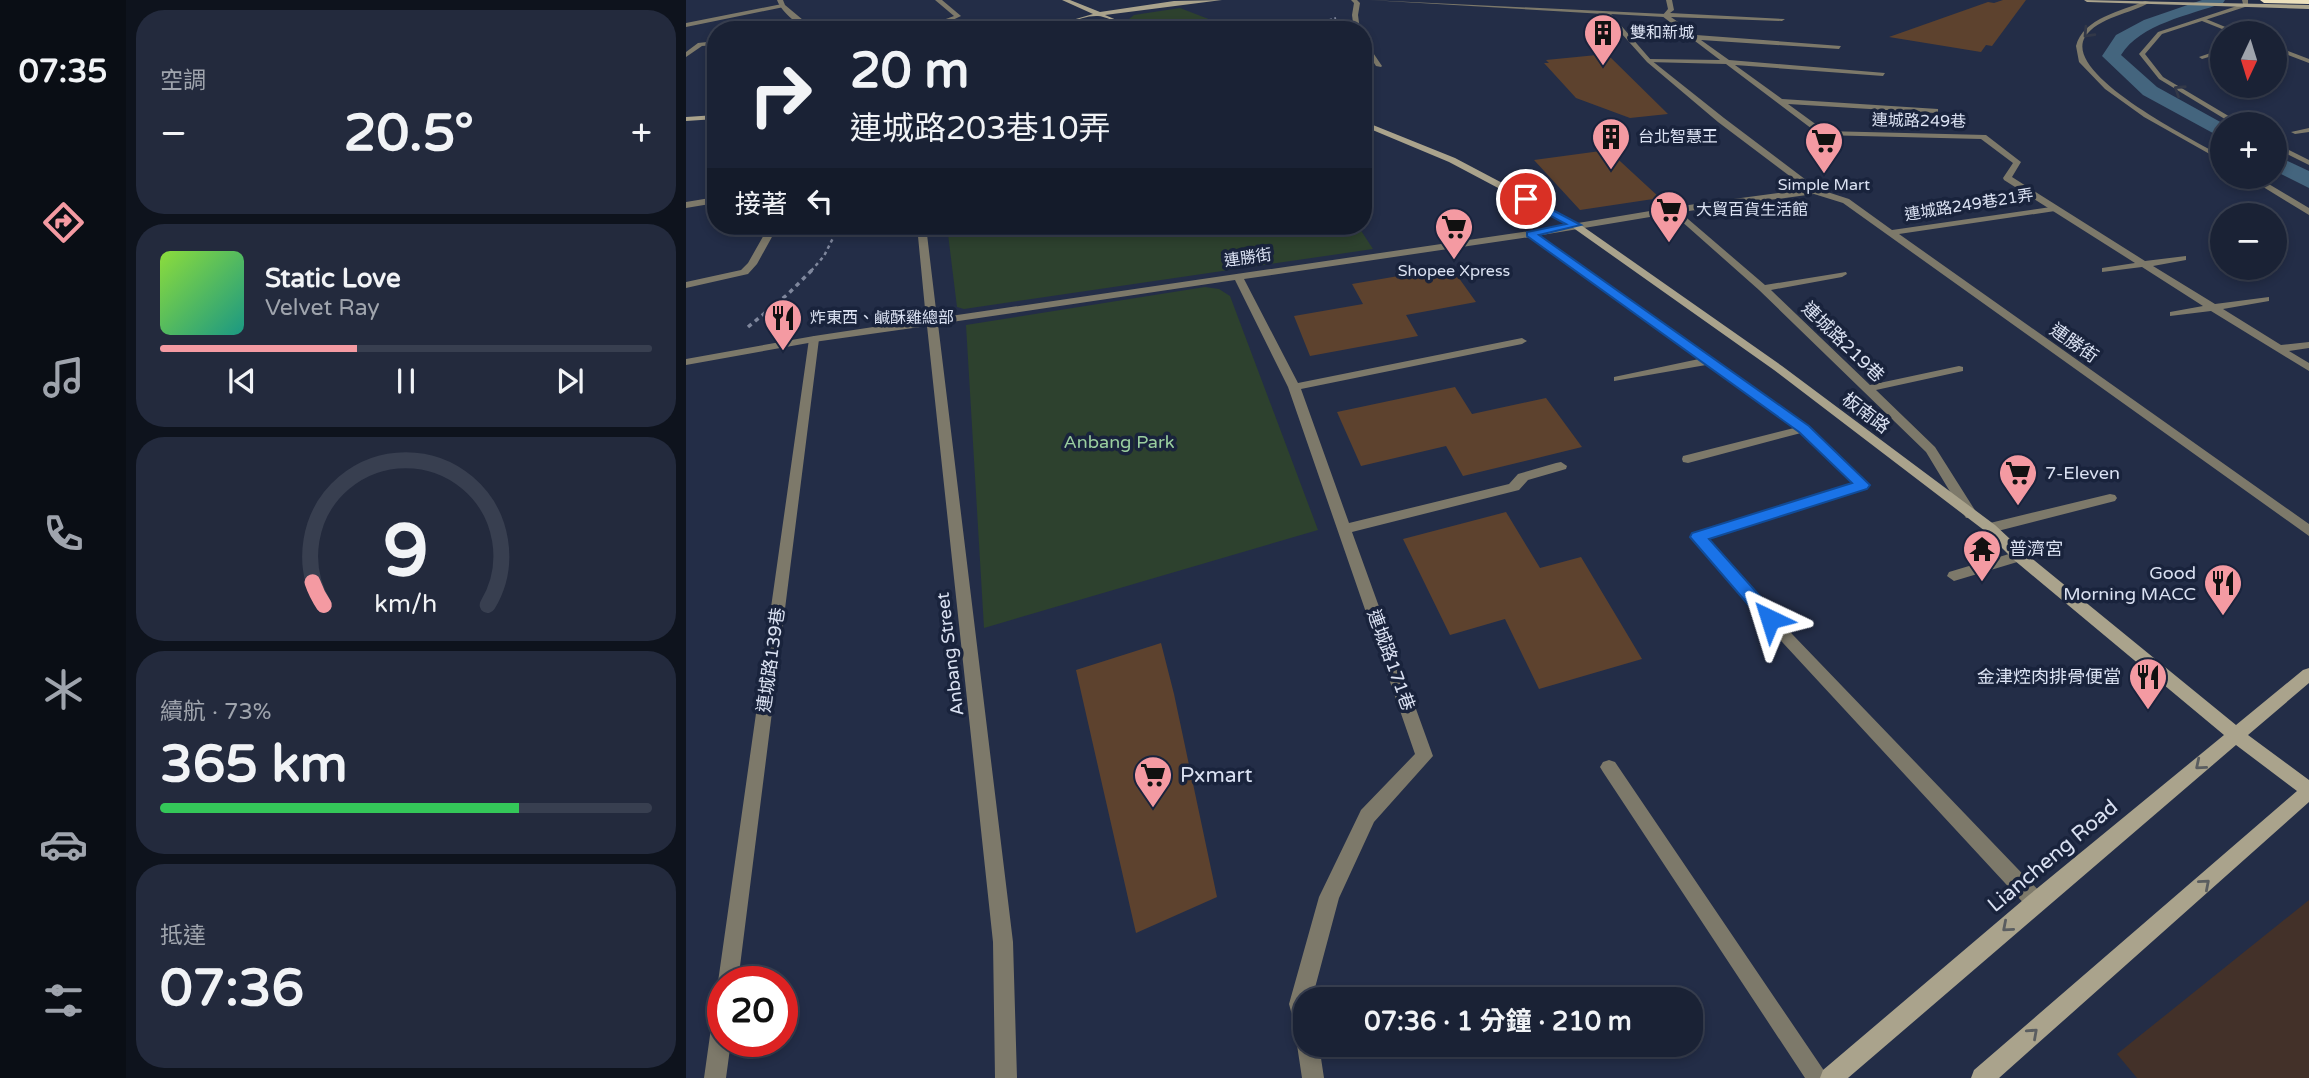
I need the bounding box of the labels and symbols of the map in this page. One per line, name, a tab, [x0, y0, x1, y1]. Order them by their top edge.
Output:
building icon: 雙和新城	[1582, 12, 1624, 67]
north arrow	[2210, 21, 2287, 98]
place label: 雙和新城	[1630, 23, 1694, 43]
one-way arrow	[2084, 25, 2096, 38]
one-way arrow	[2174, 85, 2187, 98]
street label: 連城路249巷	[1872, 110, 1966, 132]
building icon: 台北智慧王	[1590, 116, 1632, 171]
supermarket icon: Simple Mart	[1803, 120, 1845, 175]
place label: 台北智慧王	[1638, 127, 1718, 147]
pin	[1496, 169, 1556, 229]
place label: Simple Mart	[1778, 175, 1870, 195]
street label: 連城路249巷21弄	[1903, 185, 2035, 225]
supermarket icon: 大貿百貨生活館	[1648, 189, 1690, 244]
place label: 大貿百貨生活館	[1696, 200, 1808, 220]
supermarket icon: Shopee Xpress	[1433, 206, 1475, 261]
street label: 連勝街	[1223, 245, 1273, 271]
place label: Shopee Xpress	[1398, 261, 1510, 281]
restaurant icon: 炸東西、鹹酥雞總部	[762, 297, 804, 352]
street label: 連城路219巷	[1797, 297, 1889, 387]
place label: 炸東西、鹹酥雞總部	[810, 308, 954, 328]
street label: 連勝街	[2046, 319, 2102, 367]
street label: 板南路	[1838, 388, 1894, 438]
park label: Anbang Park	[1063, 431, 1175, 453]
supermarket icon: 7-Eleven	[1997, 452, 2039, 507]
place label: 7-Eleven	[2045, 462, 2120, 484]
temple icon: 普濟宮	[1961, 528, 2003, 583]
place label: 普濟宮	[2009, 538, 2063, 560]
place label: Good Morning MACC	[2063, 562, 2196, 605]
restaurant icon: Good Morning MACC	[2202, 562, 2244, 617]
position arrow	[1733, 582, 1807, 656]
street label: Anbang Street	[931, 591, 968, 717]
street label: 連城路139巷	[753, 606, 789, 714]
street label: 連城路171巷	[1363, 606, 1419, 714]
restaurant icon: 金津焢肉排骨便當	[2127, 656, 2169, 711]
place label: 金津焢肉排骨便當	[1977, 666, 2121, 688]
supermarket icon: Pxmart	[1132, 754, 1174, 809]
one-way arrow	[2195, 757, 2208, 769]
place label: Pxmart	[1180, 763, 1253, 788]
street label: Liancheng Road	[1983, 794, 2123, 918]
one-way arrow	[2196, 880, 2209, 892]
one-way arrow	[2002, 919, 2015, 931]
speed limit sign: 20	[707, 966, 798, 1057]
one-way arrow	[2024, 1029, 2037, 1041]

